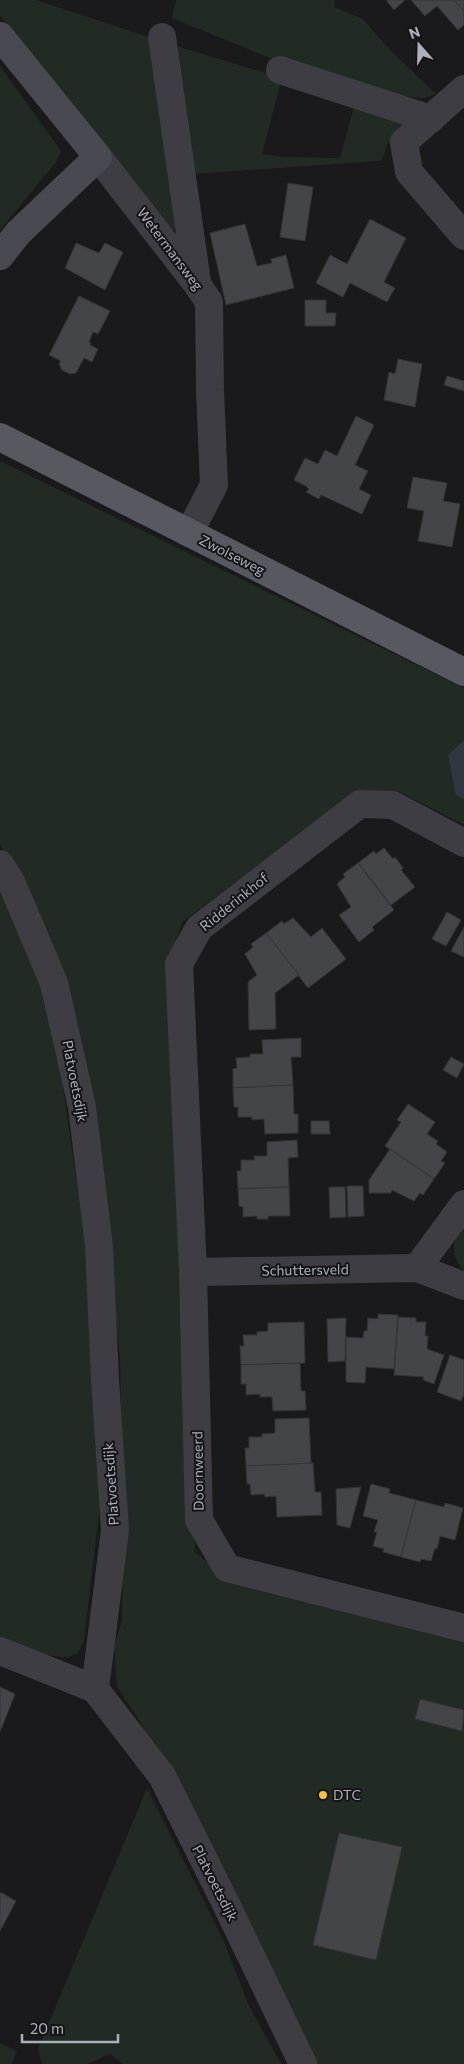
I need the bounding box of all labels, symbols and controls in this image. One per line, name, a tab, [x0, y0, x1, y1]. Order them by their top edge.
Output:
north arrow	[394, 20, 444, 70]
text: N	[407, 23, 422, 42]
street label: Wetermansweg	[134, 204, 207, 294]
street label: Zwolseweg	[197, 531, 268, 578]
street label: Ridderinkhof	[196, 869, 272, 934]
street label: Platvoetsdijk	[59, 1039, 92, 1124]
street label: Schuttersveld	[261, 1260, 349, 1279]
street label: Doornweerd	[188, 1431, 207, 1511]
street label: Platvoetsdijk	[99, 1442, 122, 1526]
place label: DTC	[333, 1786, 361, 1803]
marker: DTC	[317, 1789, 329, 1801]
street label: Platvoetsdijk	[189, 1842, 242, 1924]
scale bar	[22, 2012, 119, 2044]
text: 20 m	[30, 2019, 64, 2037]

